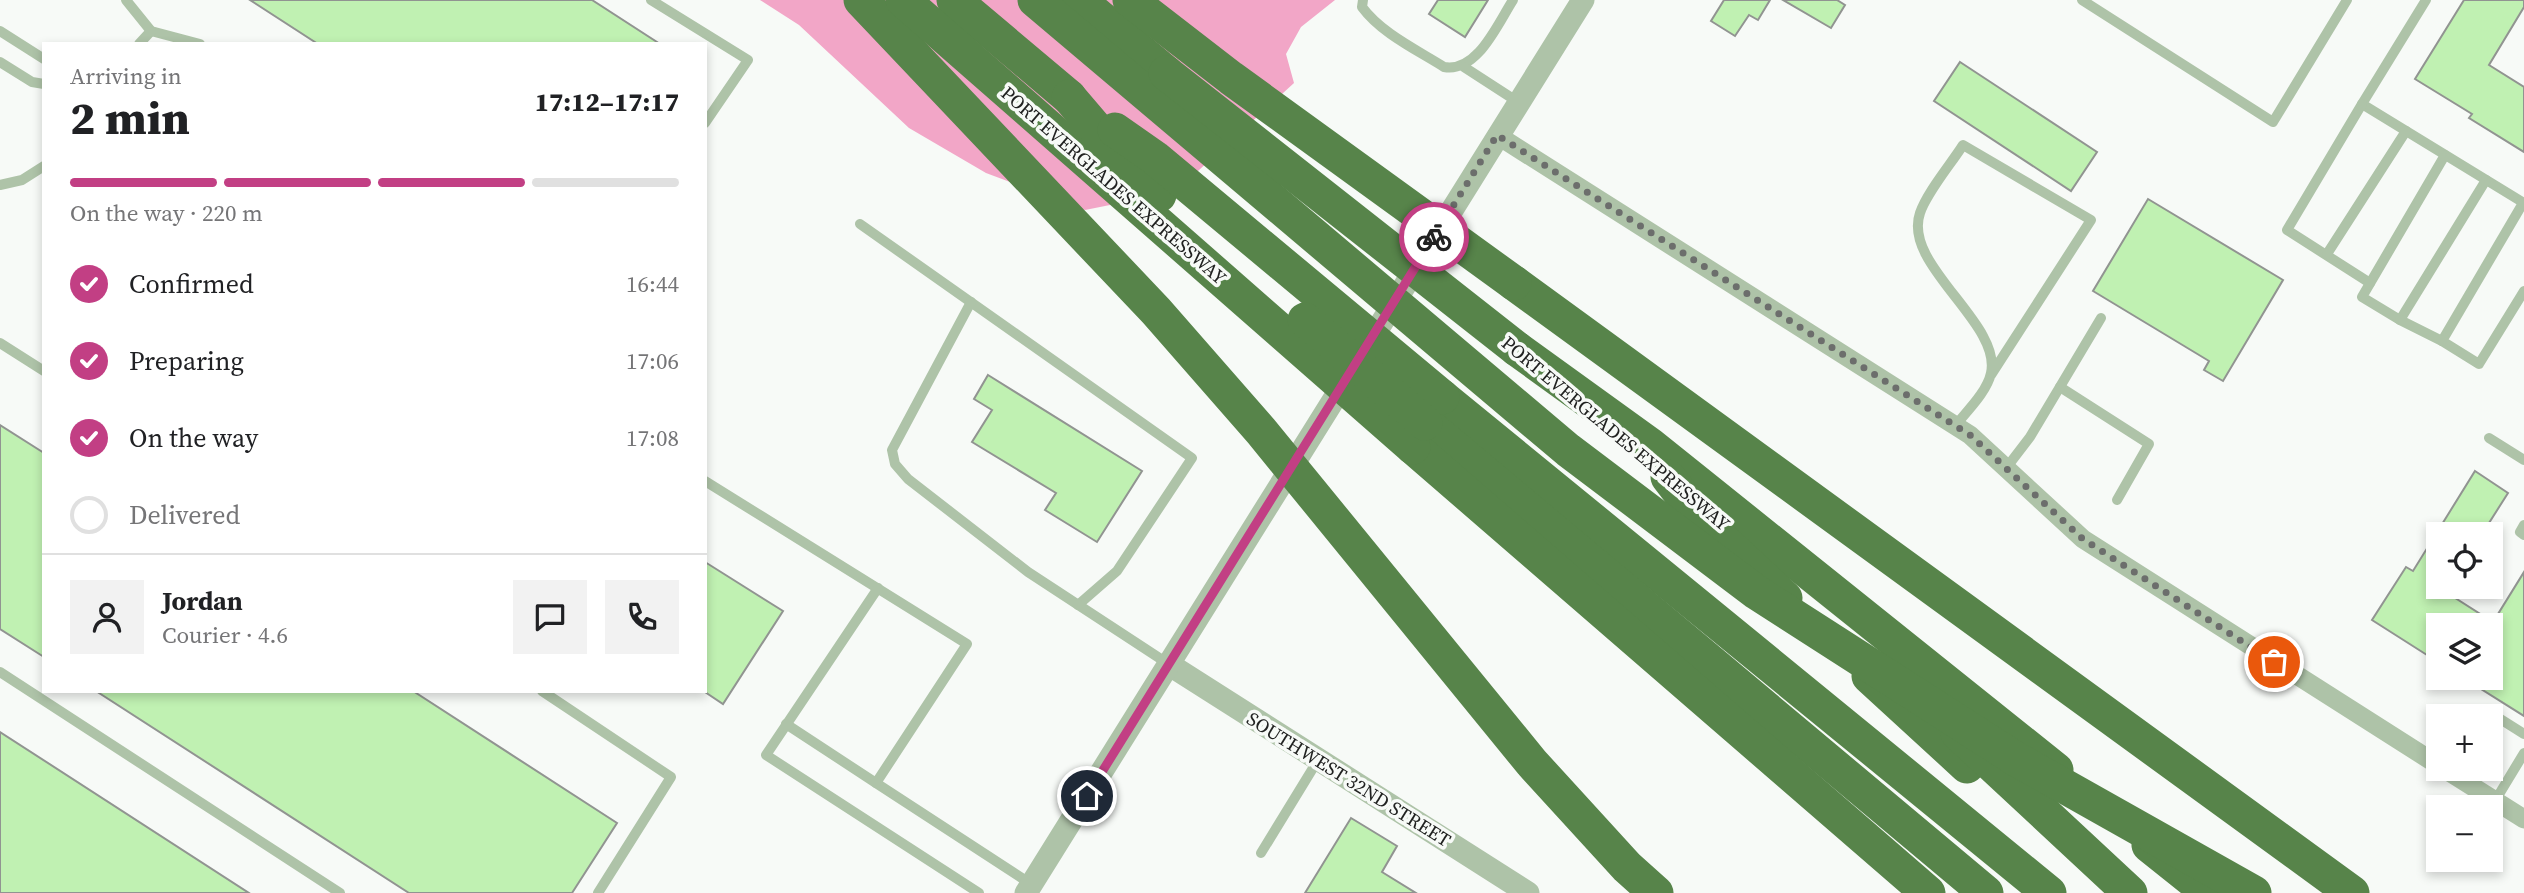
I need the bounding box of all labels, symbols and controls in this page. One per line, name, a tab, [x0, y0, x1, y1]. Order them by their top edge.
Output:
text: Arriving in	[70, 60, 182, 92]
street label: PORT EVERGLADES EXPRESSWAY	[996, 80, 1232, 290]
text: 17:12–17:17	[535, 84, 679, 120]
text: 2 min	[70, 86, 190, 149]
text: On the way · 220 m	[70, 197, 263, 229]
courier	[1399, 202, 1469, 272]
icon: bike	[1415, 218, 1453, 256]
icon: check	[70, 265, 108, 303]
text: Confirmed	[129, 266, 254, 302]
text: 16:44	[626, 268, 679, 300]
street label: PORT EVERGLADES EXPRESSWAY	[1496, 330, 1736, 536]
icon: check	[70, 342, 108, 380]
text: Preparing	[129, 343, 244, 379]
text: 17:06	[626, 345, 679, 377]
icon: check	[70, 419, 108, 457]
text: On the way	[129, 420, 258, 456]
text: 17:08	[626, 422, 679, 454]
text: Delivered	[129, 497, 240, 533]
map controls	[2426, 522, 2503, 872]
button: locate	[2426, 522, 2503, 599]
button: person	[70, 580, 144, 654]
button: chat	[513, 580, 587, 654]
button: phone	[605, 580, 679, 654]
text: Jordan	[162, 583, 243, 619]
button: layers	[2426, 613, 2503, 690]
text: Courier · 4.6	[162, 619, 288, 651]
pin	[2244, 632, 2304, 692]
icon: bag	[2255, 643, 2293, 681]
button: +	[2426, 704, 2503, 781]
street label: SOUTHWEST 32ND STREET	[1242, 705, 1456, 853]
pin	[1057, 766, 1117, 826]
icon: home	[1068, 777, 1106, 815]
button: −	[2426, 795, 2503, 872]

